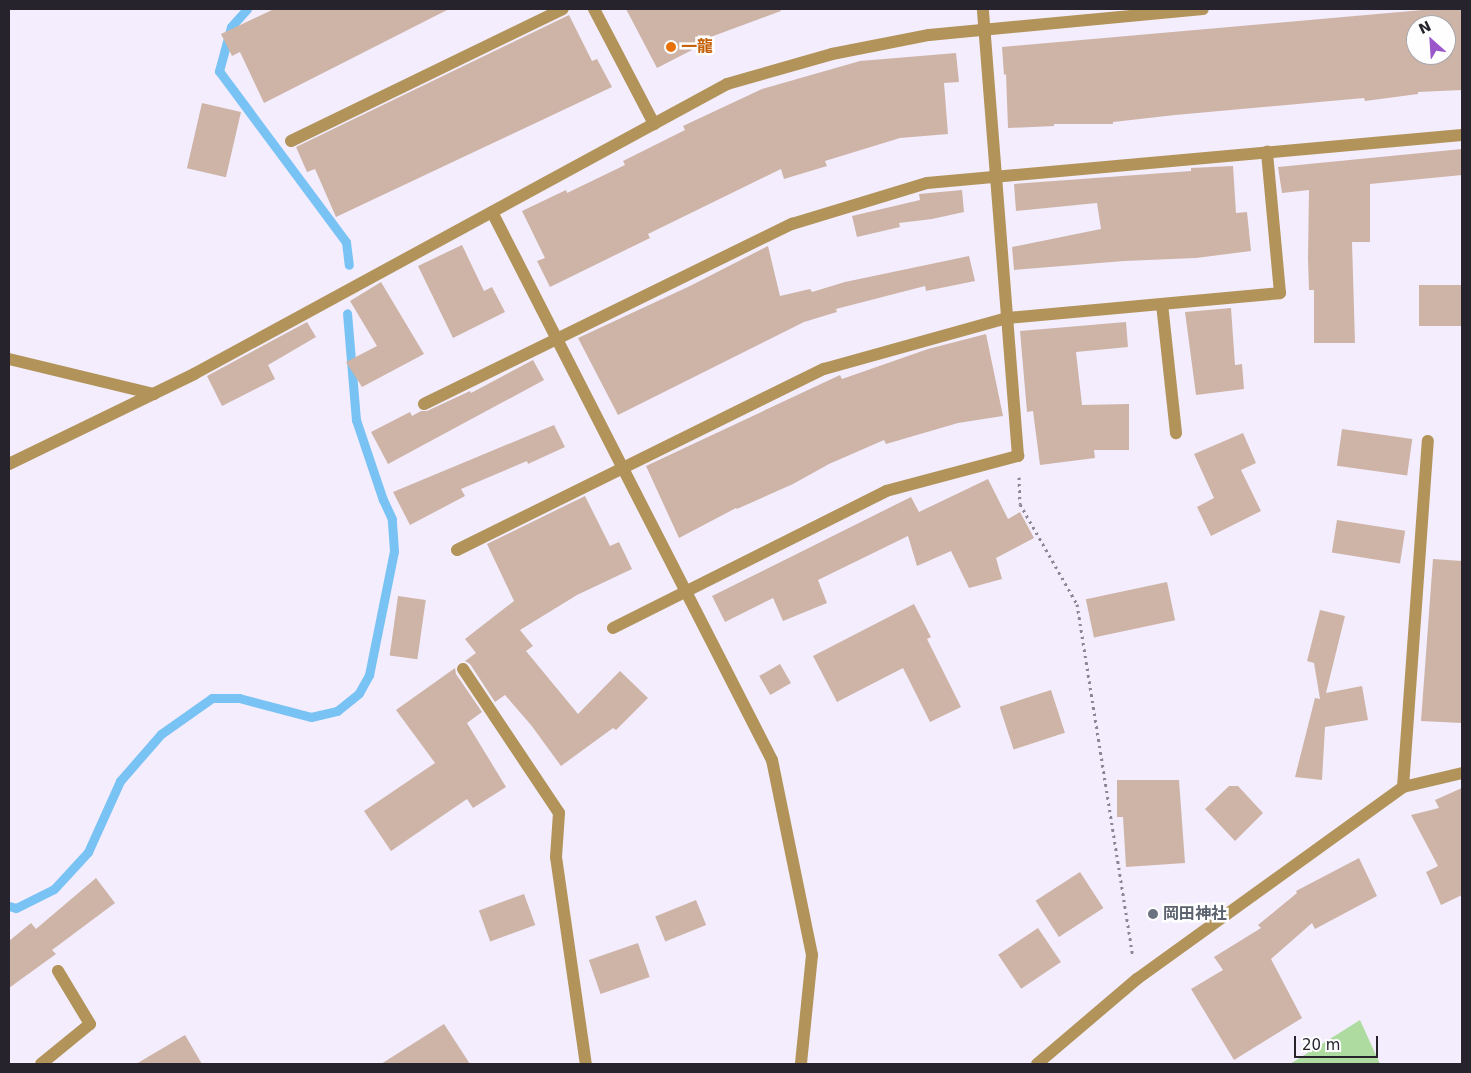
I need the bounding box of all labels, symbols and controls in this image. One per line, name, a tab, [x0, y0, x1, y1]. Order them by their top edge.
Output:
north arrow	[1406, 15, 1456, 65]
text: N	[1416, 18, 1434, 37]
place label: 一龍	[681, 37, 713, 57]
marker: 一龍	[665, 41, 677, 53]
place label: 岡田神社	[1163, 904, 1227, 924]
marker: 岡田神社	[1147, 908, 1159, 920]
scale bar	[1296, 1026, 1380, 1058]
text: 20 m	[1302, 1036, 1340, 1054]

